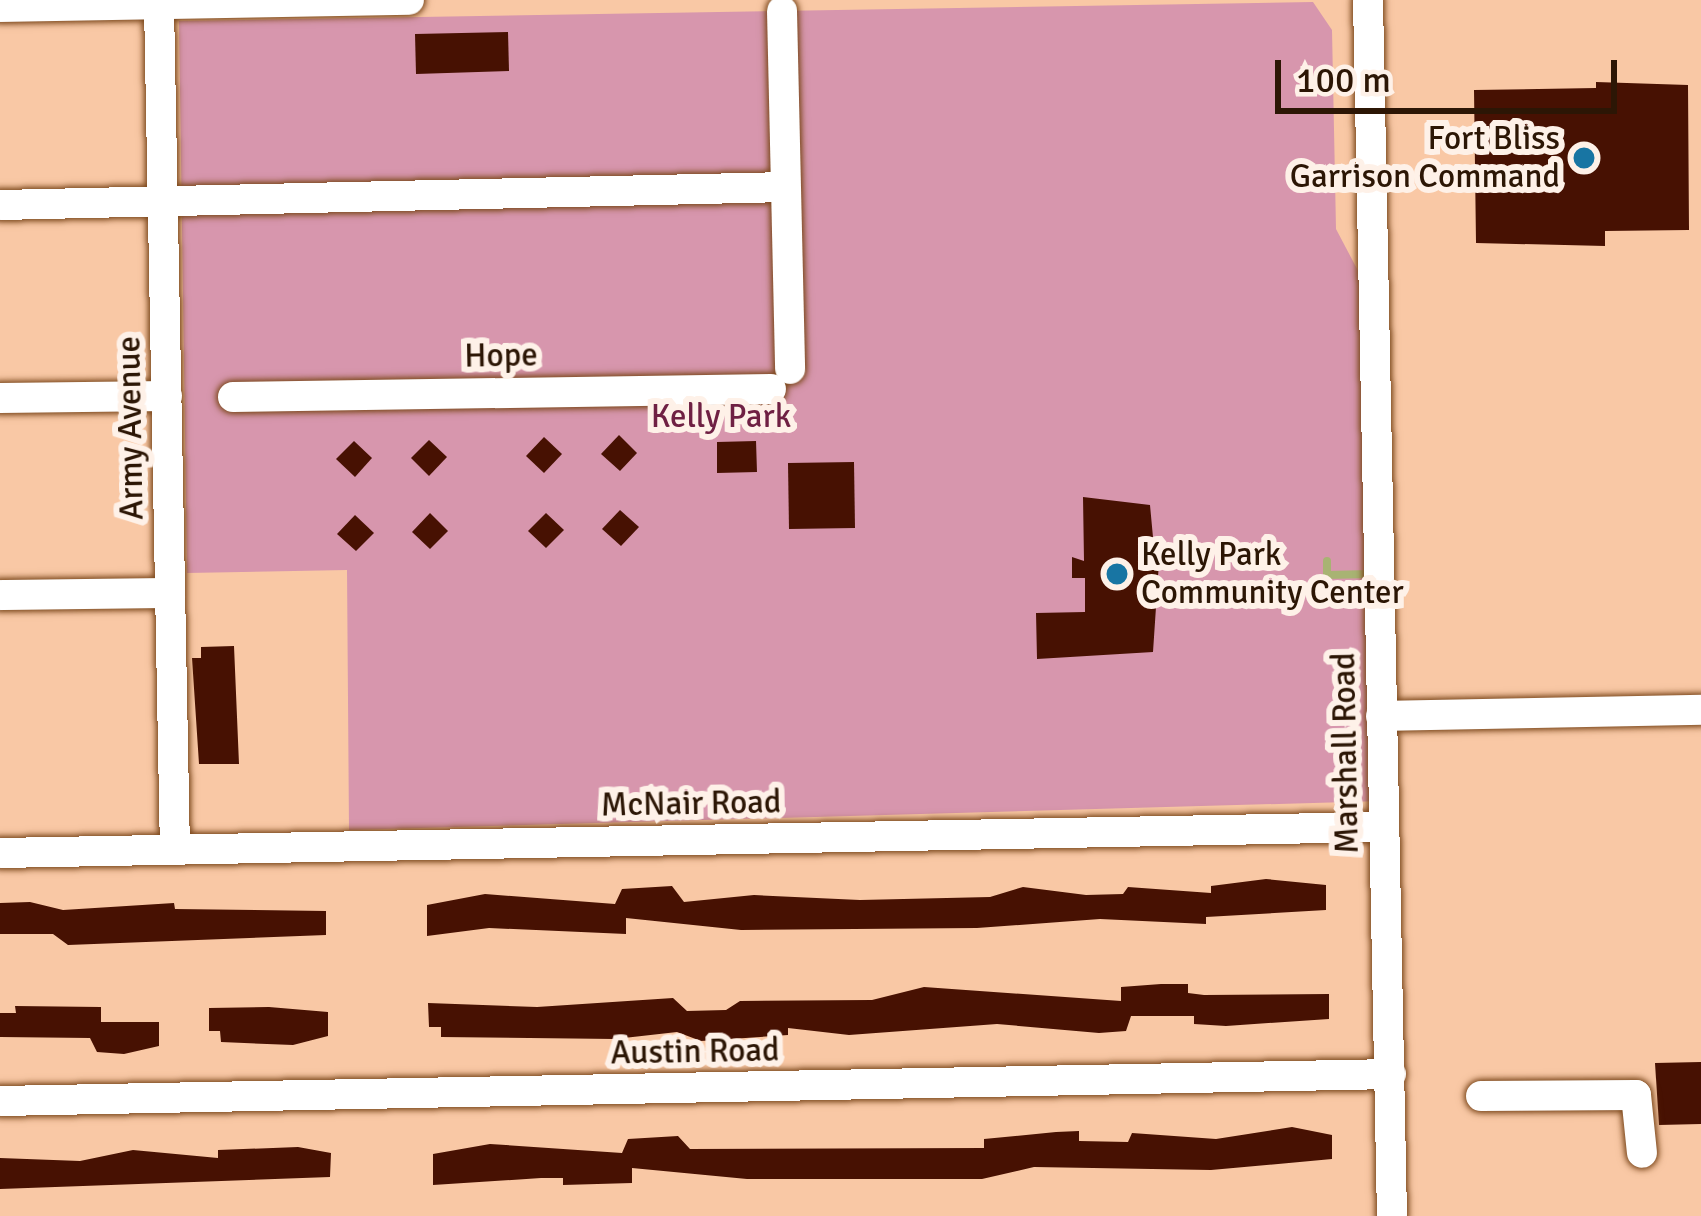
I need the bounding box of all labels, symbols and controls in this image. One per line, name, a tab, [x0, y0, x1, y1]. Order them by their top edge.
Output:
scale bar	[1281, 36, 1623, 110]
text: 100 m	[1296, 58, 1391, 103]
place label: Fort Bliss Garrison Command	[1290, 119, 1560, 197]
marker: Fort Bliss Garrison Command	[1571, 145, 1597, 171]
street label: Army Avenue	[110, 336, 152, 520]
street label: Hope	[464, 336, 538, 376]
park label: Kelly Park	[651, 397, 791, 437]
place label: Kelly Park Community Center	[1141, 535, 1404, 613]
marker: Kelly Park Community Center	[1104, 561, 1130, 587]
street label: Marshall Road	[1324, 652, 1368, 854]
street label: McNair Road	[600, 783, 782, 825]
street label: Austin Road	[610, 1031, 780, 1073]

